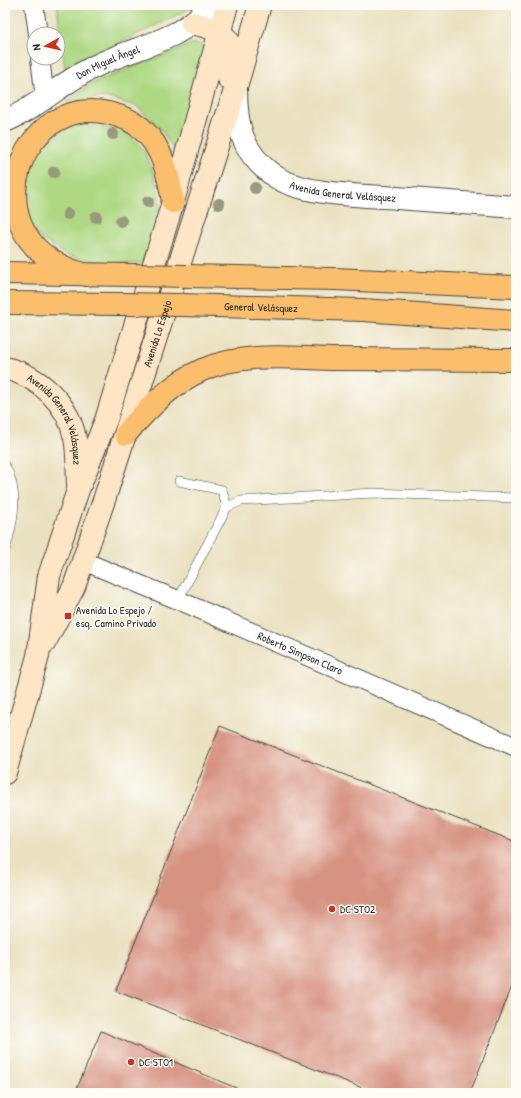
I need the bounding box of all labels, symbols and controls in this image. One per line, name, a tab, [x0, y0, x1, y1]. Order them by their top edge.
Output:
north arrow	[26, 26, 66, 66]
street label: Don Miguel Ángel	[73, 42, 141, 82]
text: N	[29, 43, 43, 51]
street label: Avenida General Velásquez	[288, 177, 397, 205]
street label: Avenida Lo Espejo	[140, 298, 175, 369]
street label: General Velásquez	[224, 299, 298, 315]
street label: Avenida General Velásquez	[25, 371, 84, 465]
place label: Avenida Lo Espejo / esq. Camino Privado	[76, 603, 157, 630]
marker: Avenida Lo Espejo / esq. Camino Privado	[63, 611, 73, 621]
street label: Roberto Simpson Claro	[256, 629, 345, 678]
place label: DC STO2	[340, 902, 375, 916]
marker: DC STO2	[327, 904, 337, 914]
place label: DC STO1	[139, 1055, 173, 1069]
marker: DC STO1	[126, 1057, 136, 1067]

